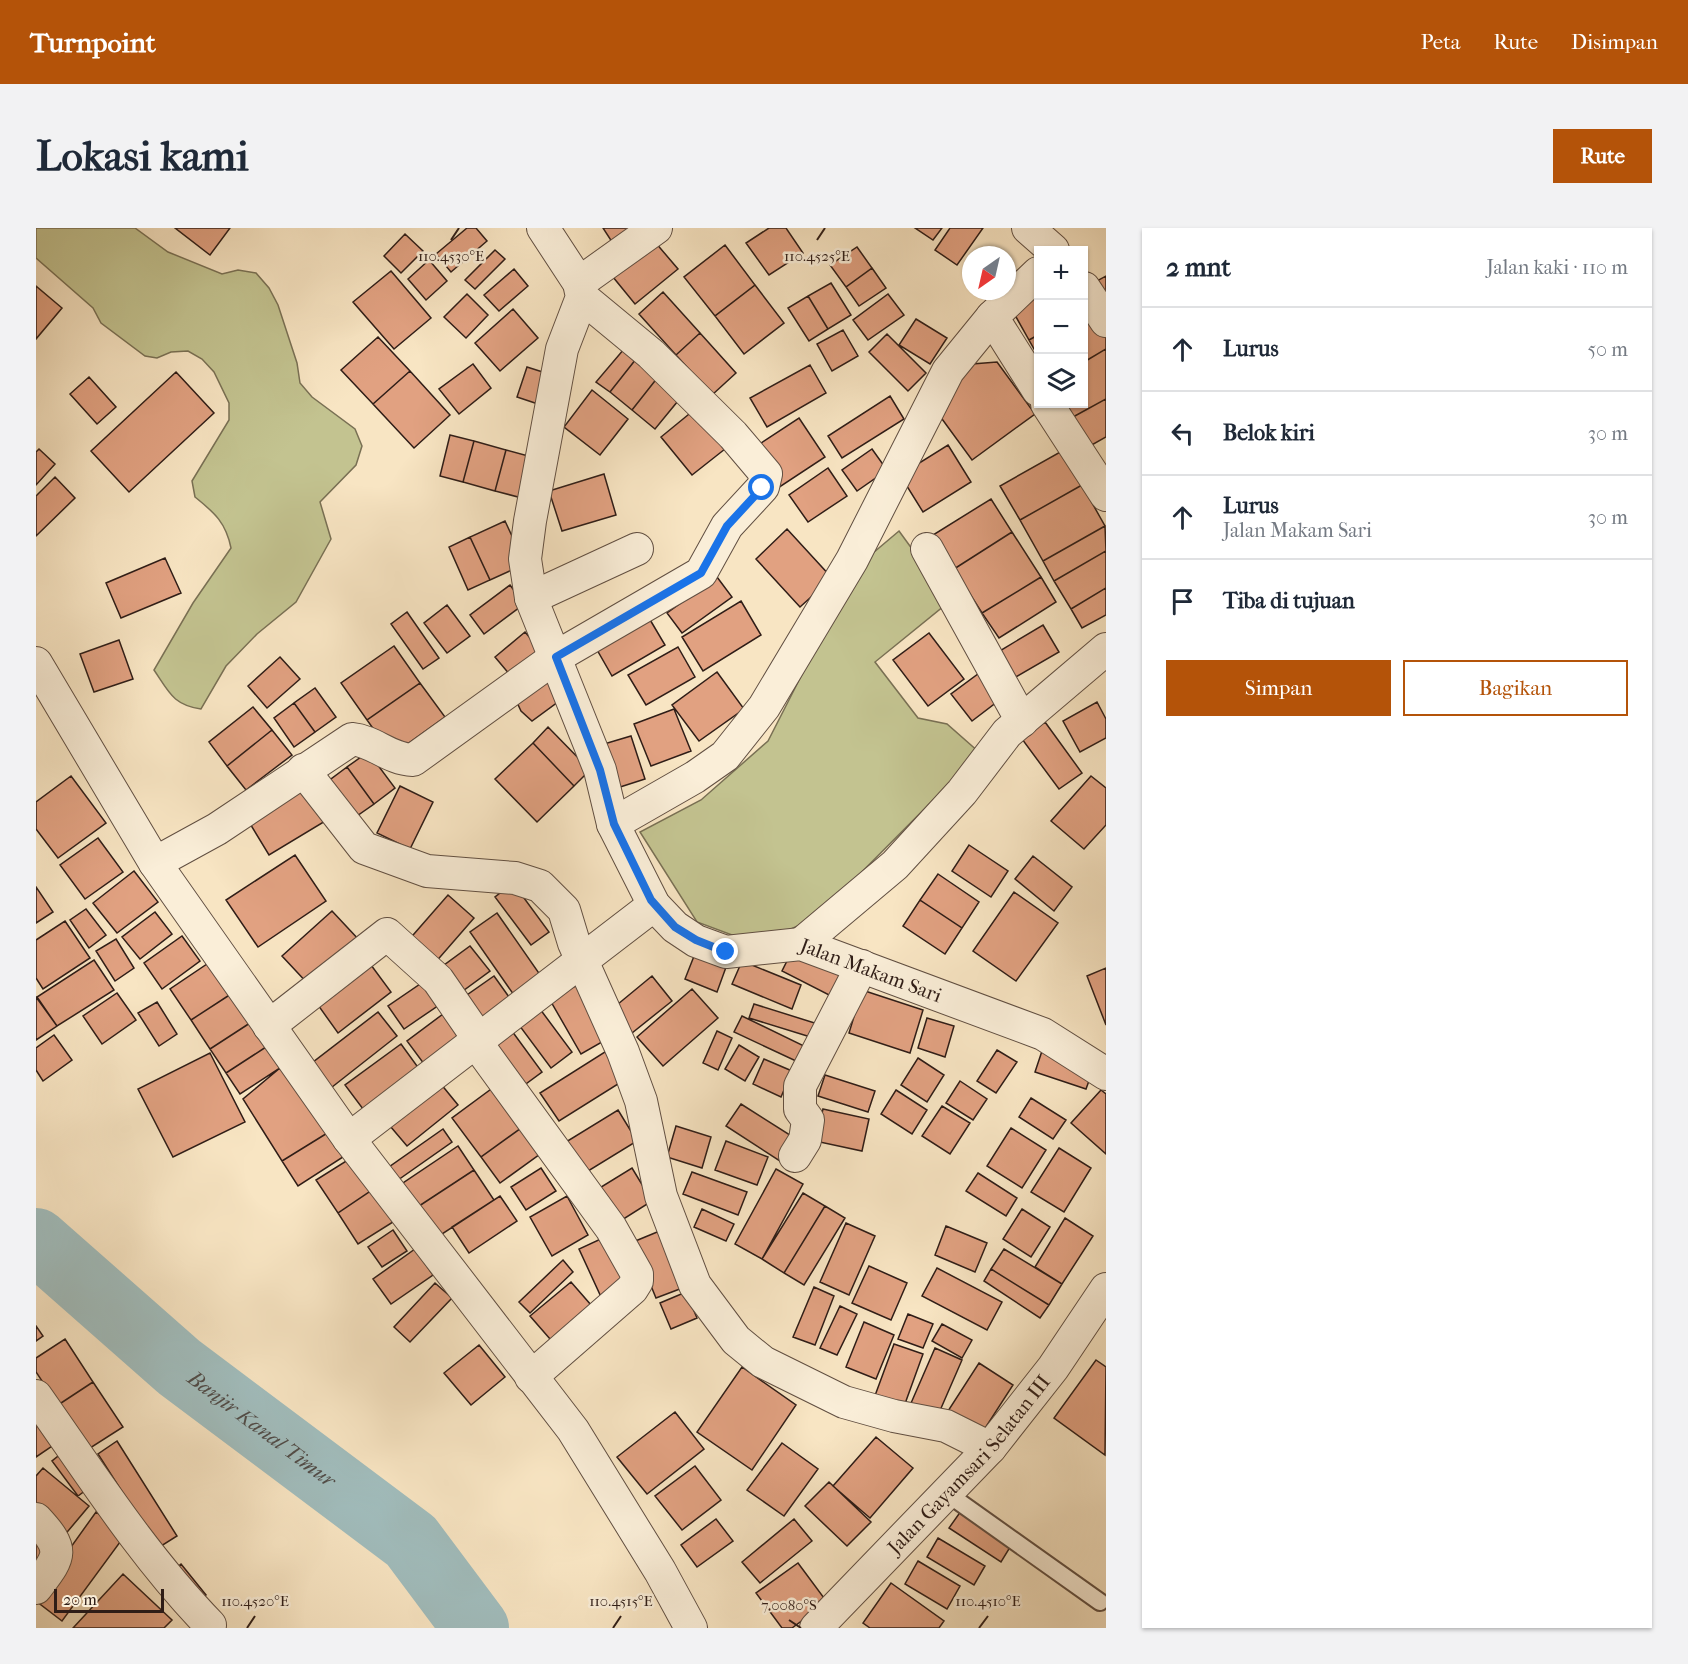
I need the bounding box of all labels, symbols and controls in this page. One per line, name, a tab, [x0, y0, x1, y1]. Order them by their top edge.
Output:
text: Turnpoint	[30, 26, 156, 59]
text: Peta	[1421, 30, 1460, 54]
text: Rute	[1493, 30, 1538, 54]
text: Disimpan	[1571, 30, 1658, 54]
button: Rute	[1553, 129, 1652, 183]
text: Lokasi kami	[36, 132, 249, 181]
north arrow	[962, 246, 1016, 300]
map controls	[1034, 246, 1088, 408]
button: +	[1034, 246, 1088, 300]
text: 110.4530°E	[418, 247, 484, 265]
text: 110.4525°E	[784, 247, 850, 265]
text: 2 mnt	[1166, 252, 1231, 283]
text: Jalan kaki · 110 m	[1487, 256, 1628, 279]
button: −	[1034, 300, 1088, 354]
icon: ahead	[1166, 333, 1199, 366]
text: Lurus	[1223, 336, 1279, 362]
text: 50 m	[1587, 338, 1628, 361]
button: layers	[1034, 354, 1088, 408]
icon: left	[1166, 417, 1199, 450]
text: Belok kiri	[1223, 420, 1315, 446]
text: 30 m	[1588, 422, 1628, 445]
route start	[748, 474, 774, 500]
text: Lurus	[1223, 493, 1279, 519]
icon: ahead	[1166, 501, 1199, 534]
text: 30 m	[1588, 506, 1628, 529]
text: Jalan Makam Sari	[1223, 519, 1372, 542]
icon: arrive	[1166, 585, 1199, 618]
text: Tiba di tujuan	[1223, 588, 1355, 614]
button: Simpan	[1166, 660, 1391, 716]
button: Bagikan	[1403, 660, 1628, 716]
street label: Jalan Makam Sari	[795, 933, 945, 1007]
route end	[712, 938, 738, 964]
water label: Banjir Kanal Timur	[182, 1365, 342, 1493]
street label: Jalan Gayamsari Selatan III	[881, 1370, 1055, 1560]
scale bar	[54, 1586, 164, 1614]
text: 20 m	[63, 1590, 97, 1609]
text: 110.4520°E	[221, 1592, 289, 1610]
text: 110.4515°E	[589, 1592, 653, 1610]
text: 110.4510°E	[955, 1592, 1021, 1610]
text: 7.0080°S	[761, 1596, 817, 1614]

